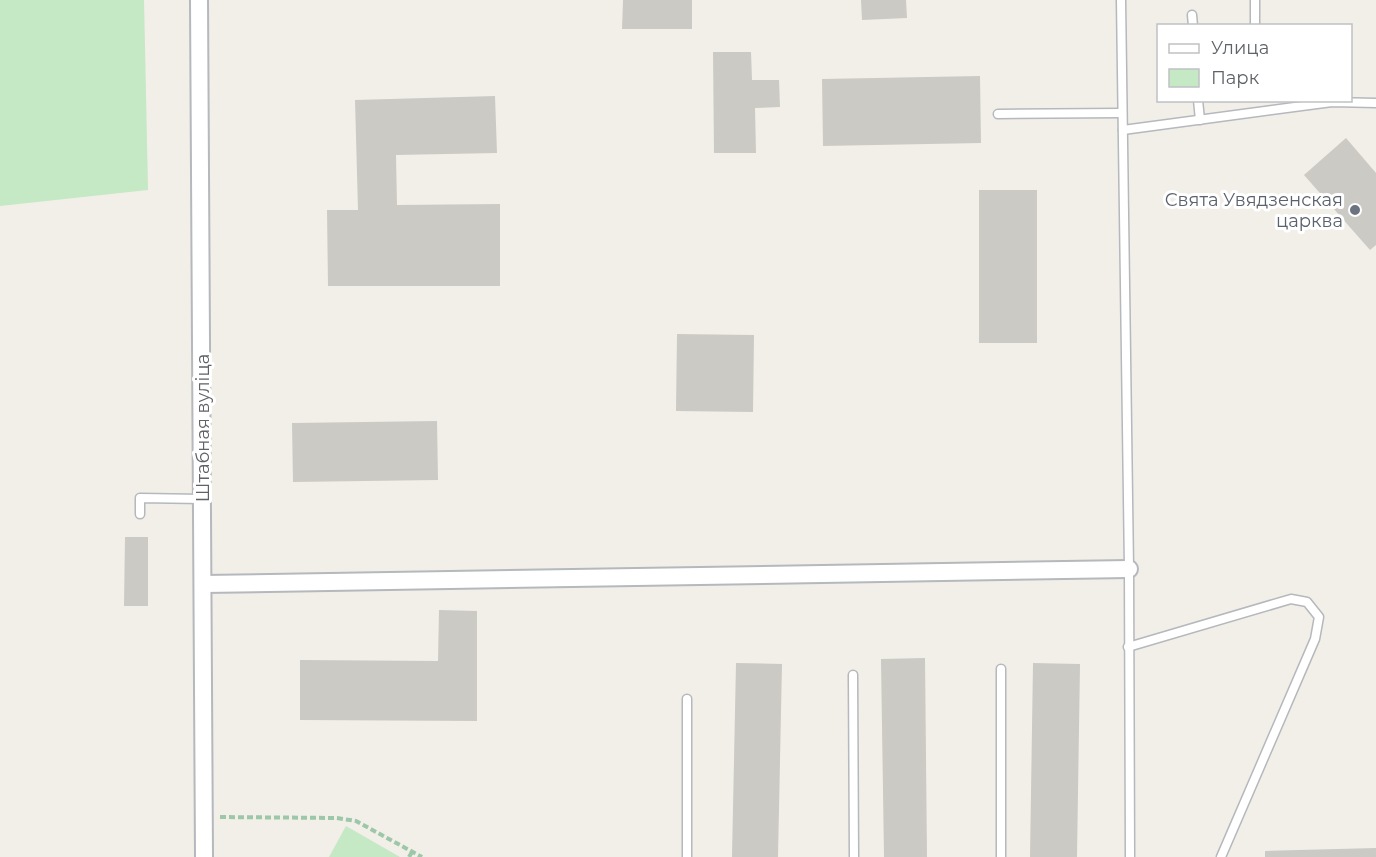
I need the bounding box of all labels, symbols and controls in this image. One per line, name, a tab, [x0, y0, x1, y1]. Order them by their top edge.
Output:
legend	[1157, 24, 1352, 102]
text: Улица	[1211, 37, 1269, 59]
text: Парк	[1211, 67, 1260, 89]
place label: Свята Увядзенская царква	[1165, 189, 1343, 232]
marker: Свята Увядзенская царква	[1348, 203, 1362, 217]
street label: Штабная вуліца	[192, 354, 214, 502]

